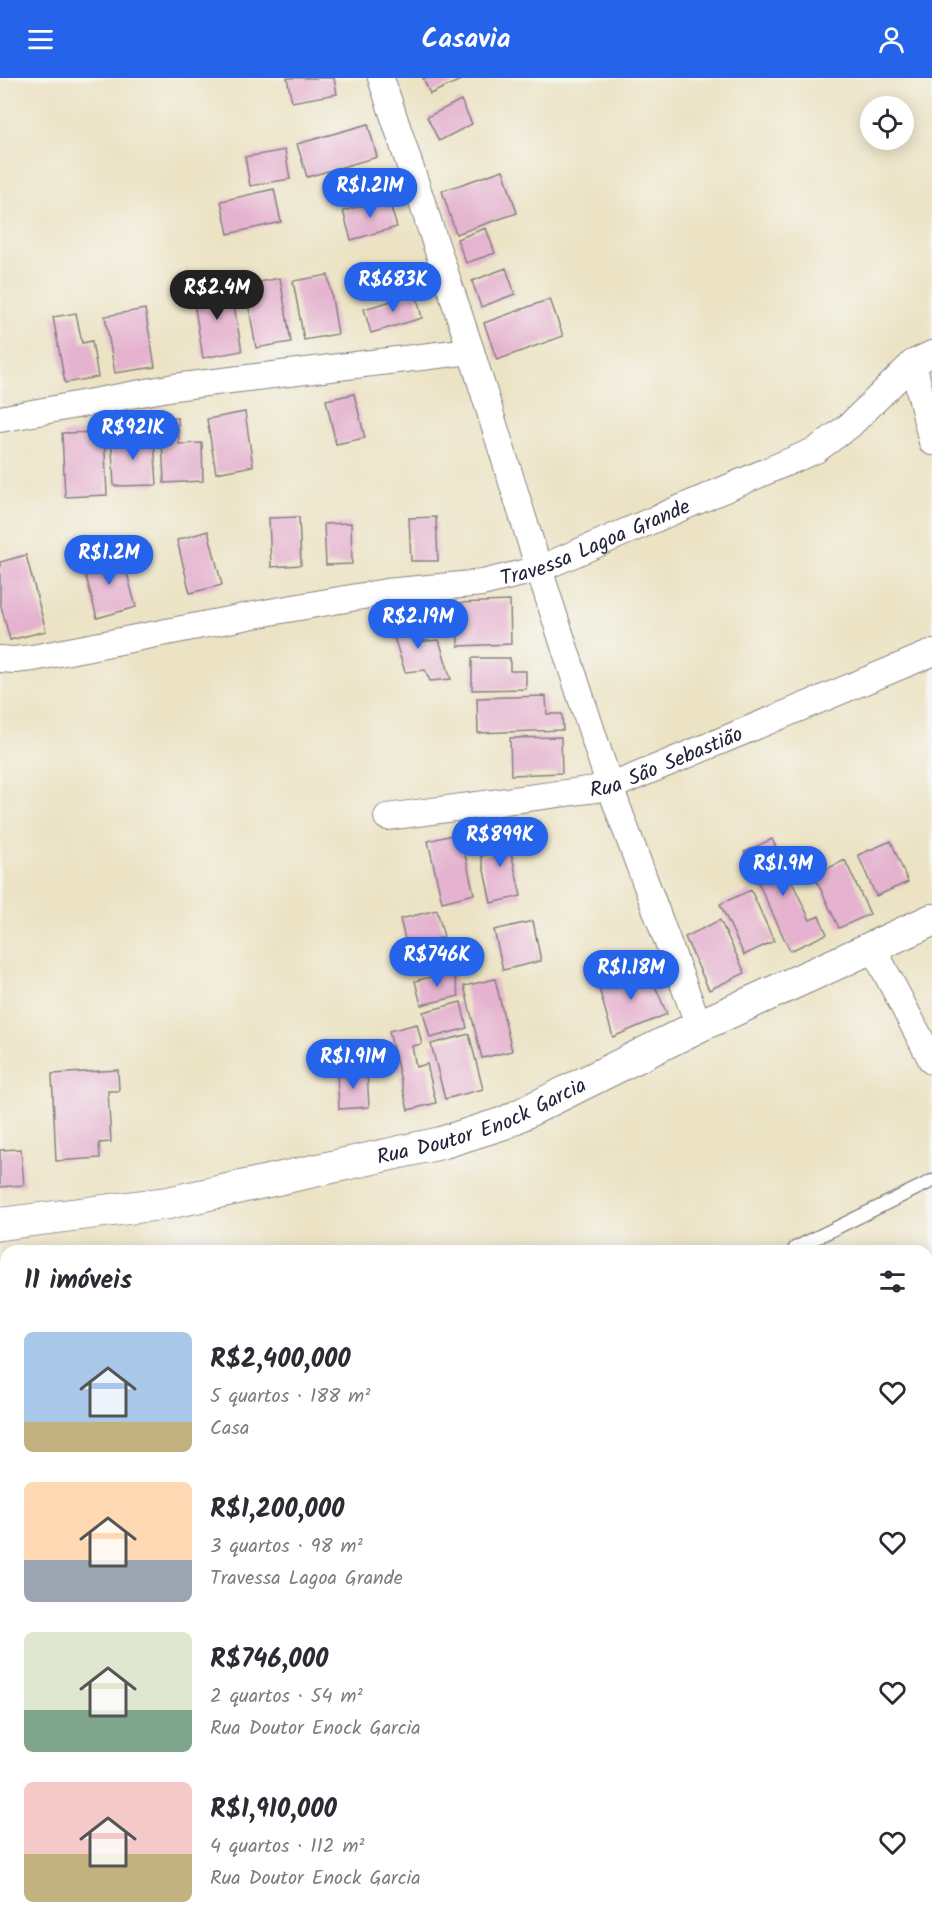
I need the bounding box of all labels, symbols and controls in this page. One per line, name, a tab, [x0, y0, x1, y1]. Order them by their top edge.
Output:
text: Casavia	[422, 18, 511, 61]
icon: menu	[24, 23, 57, 56]
icon: person	[875, 23, 908, 56]
map controls	[860, 96, 914, 150]
button: locate	[860, 96, 914, 150]
pin: R$1.21M	[315, 168, 425, 219]
text: R$1.21M	[336, 171, 404, 203]
pin: R$683K	[344, 262, 442, 313]
text: R$683K	[358, 265, 428, 297]
pin: R$2.4M	[168, 270, 266, 321]
text: R$2.4M	[184, 273, 250, 305]
pin: R$921K	[84, 410, 182, 461]
text: R$921K	[101, 413, 165, 445]
street label: Travessa Lagoa Grande	[497, 491, 696, 596]
pin: R$1.2M	[60, 535, 158, 586]
text: R$1.2M	[78, 538, 140, 570]
pin: R$2.19M	[363, 599, 473, 650]
text: R$2.19M	[382, 602, 454, 634]
street label: Rua São Sebastião	[588, 718, 748, 808]
pin: R$899K	[451, 817, 549, 868]
text: R$899K	[466, 820, 534, 852]
pin: R$1.9M	[734, 846, 832, 897]
text: R$1.9M	[753, 849, 813, 881]
pin: R$746K	[388, 937, 486, 988]
text: R$746K	[403, 940, 471, 972]
pin: R$1.18M	[576, 950, 686, 1001]
text: R$1.18M	[597, 953, 665, 985]
pin: R$1.91M	[298, 1039, 408, 1090]
text: R$1.91M	[320, 1042, 386, 1074]
street label: Rua Doutor Enock Garcia	[374, 1070, 592, 1175]
text: 11 imóveis	[24, 1260, 132, 1302]
icon: filters	[876, 1265, 909, 1298]
text: R$2,400,000	[210, 1339, 351, 1381]
icon: home	[72, 1356, 144, 1428]
icon: heart	[876, 1376, 909, 1409]
text: 5 quartos · 188 m²	[210, 1381, 370, 1413]
text: Casa	[210, 1413, 249, 1445]
text: R$1,200,000	[210, 1489, 344, 1531]
icon: home	[72, 1506, 144, 1578]
icon: heart	[876, 1526, 909, 1559]
text: 3 quartos · 98 m²	[210, 1531, 363, 1563]
text: Travessa Lagoa Grande	[210, 1563, 403, 1595]
text: R$746,000	[210, 1639, 328, 1681]
icon: home	[72, 1656, 144, 1728]
icon: heart	[876, 1676, 909, 1709]
text: 2 quartos · 54 m²	[210, 1681, 363, 1713]
text: Rua Doutor Enock Garcia	[210, 1713, 421, 1745]
text: R$1,910,000	[210, 1789, 337, 1831]
icon: home	[72, 1806, 144, 1878]
icon: heart	[876, 1826, 909, 1859]
text: 4 quartos · 112 m²	[210, 1831, 365, 1863]
text: Rua Doutor Enock Garcia	[210, 1863, 421, 1895]

